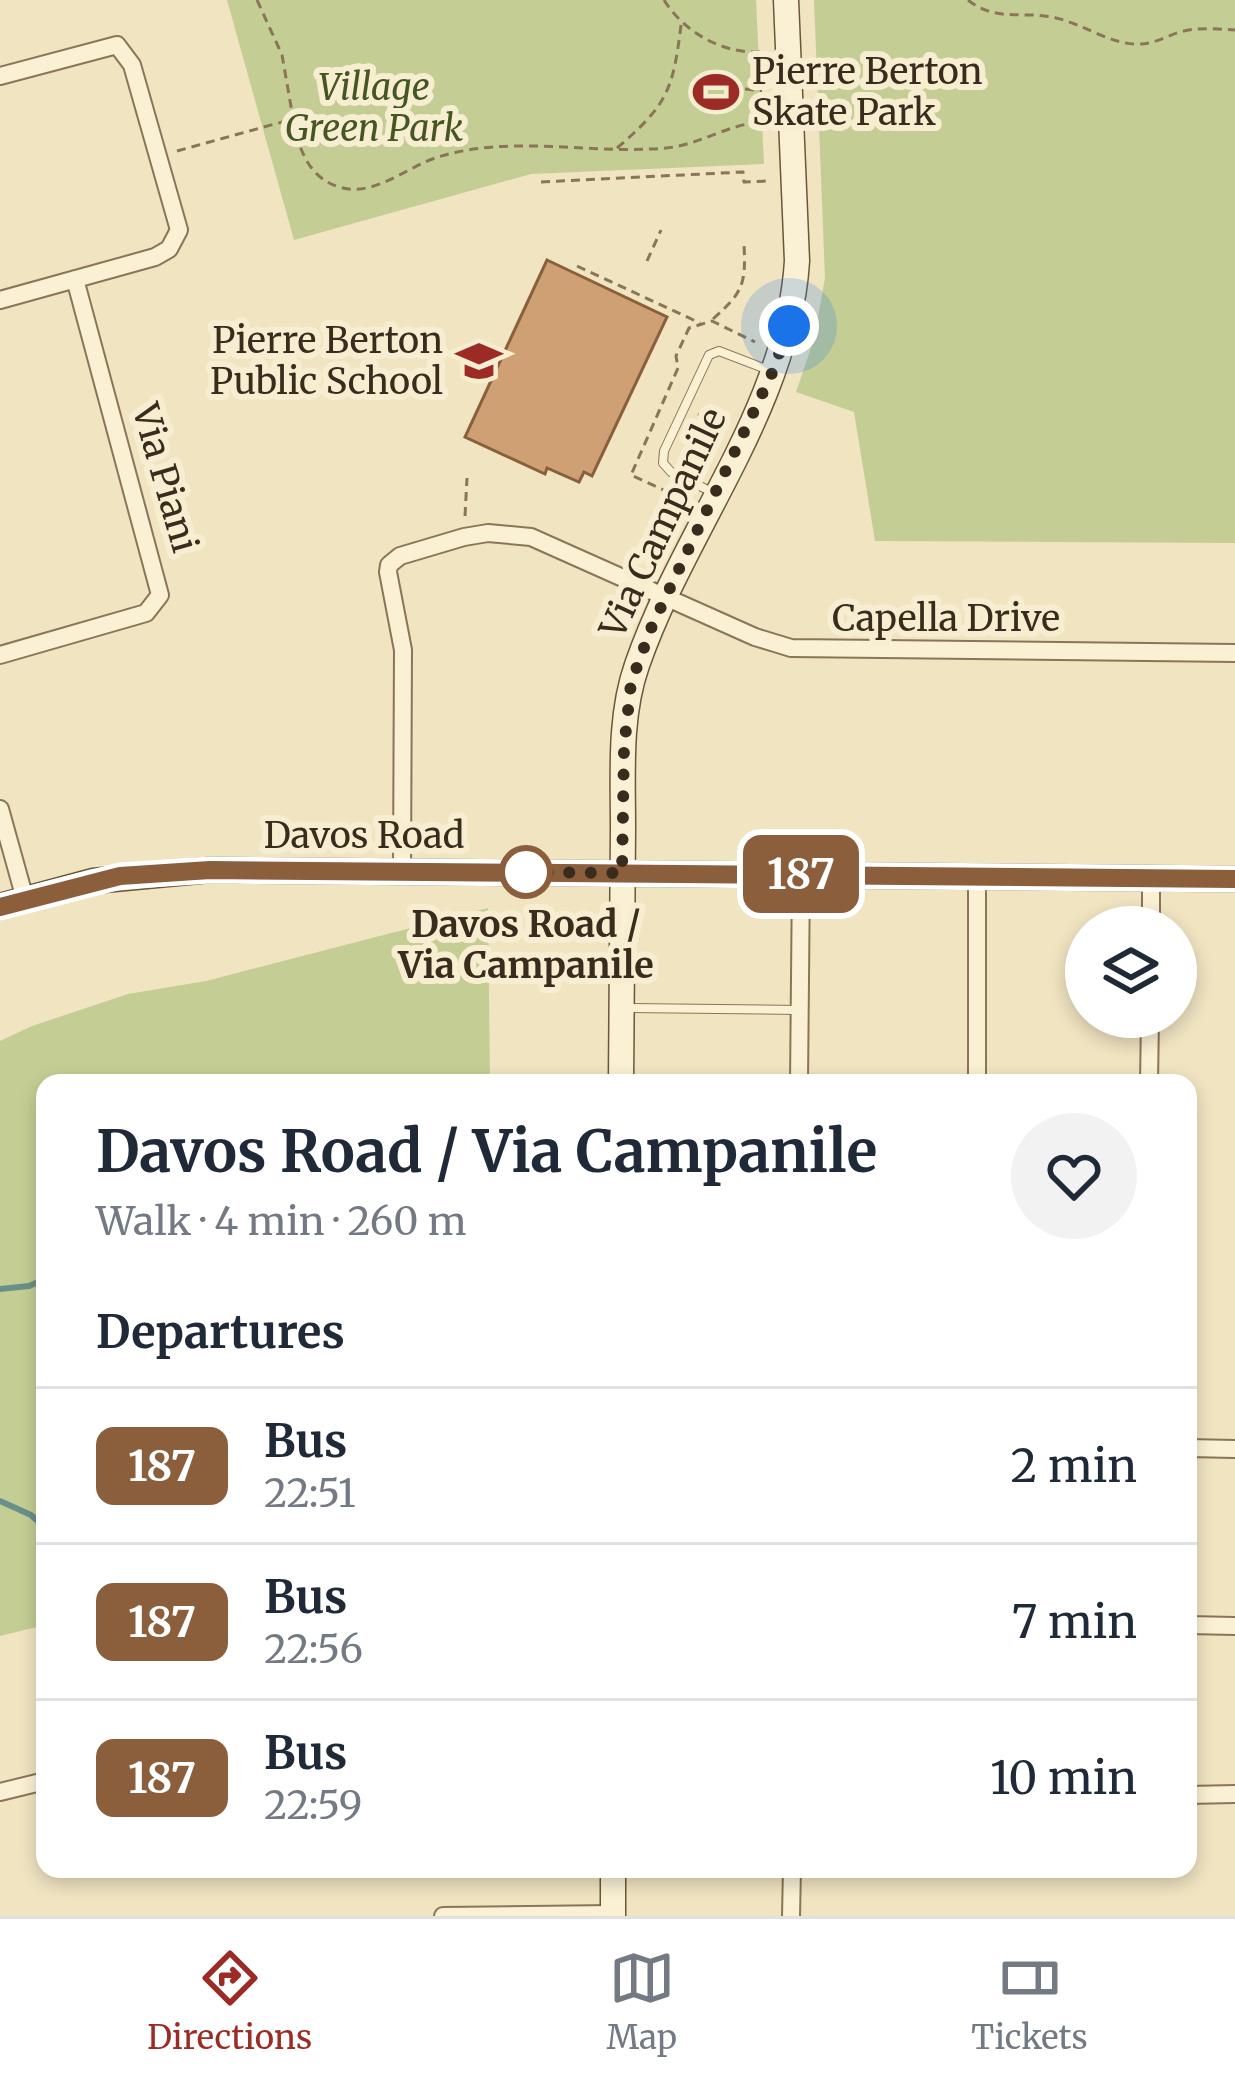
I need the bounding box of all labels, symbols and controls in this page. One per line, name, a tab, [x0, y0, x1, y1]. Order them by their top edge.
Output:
place label: Pierre Berton Skate Park	[752, 49, 983, 135]
park label: Village Green Park	[285, 65, 463, 151]
sports icon: Pierre Berton Skate Park	[691, 67, 741, 117]
your location	[759, 296, 819, 356]
place label: Pierre Berton Public School	[210, 318, 443, 404]
school or university icon: Pierre Berton Public School	[454, 336, 504, 386]
street label: Via Piani	[122, 397, 208, 558]
street label: Via Campanile	[590, 401, 736, 646]
street label: Capella Drive	[832, 596, 1060, 641]
street label: Davos Road	[264, 813, 464, 858]
line badge: 187	[732, 835, 870, 913]
marker: Davos Road / Via Campanile	[501, 847, 551, 897]
text: 187	[767, 848, 835, 900]
place label: Davos Road / Via Campanile	[397, 902, 654, 988]
map controls	[1065, 906, 1197, 1038]
button: layers	[1065, 906, 1197, 1038]
button: heart	[1011, 1113, 1137, 1239]
text: Davos Road / Via Campanile	[96, 1116, 877, 1188]
text: Walk · 4 min · 260 m	[96, 1197, 466, 1246]
text: Departures	[96, 1304, 345, 1360]
text: Bus	[264, 1413, 347, 1469]
text: 2 min	[1011, 1438, 1137, 1494]
text: 187	[128, 1440, 196, 1492]
text: 22:51	[264, 1469, 356, 1518]
text: Bus	[264, 1569, 347, 1625]
text: 7 min	[1012, 1594, 1137, 1650]
text: 187	[128, 1596, 196, 1648]
text: 22:56	[264, 1625, 363, 1674]
text: Bus	[264, 1725, 347, 1781]
text: 10 min	[990, 1750, 1137, 1806]
text: 187	[128, 1752, 196, 1804]
text: 22:59	[264, 1781, 362, 1830]
tab: Directions	[147, 1945, 312, 2058]
tab: Map	[607, 1945, 677, 2058]
tab: Tickets	[971, 1945, 1088, 2058]

